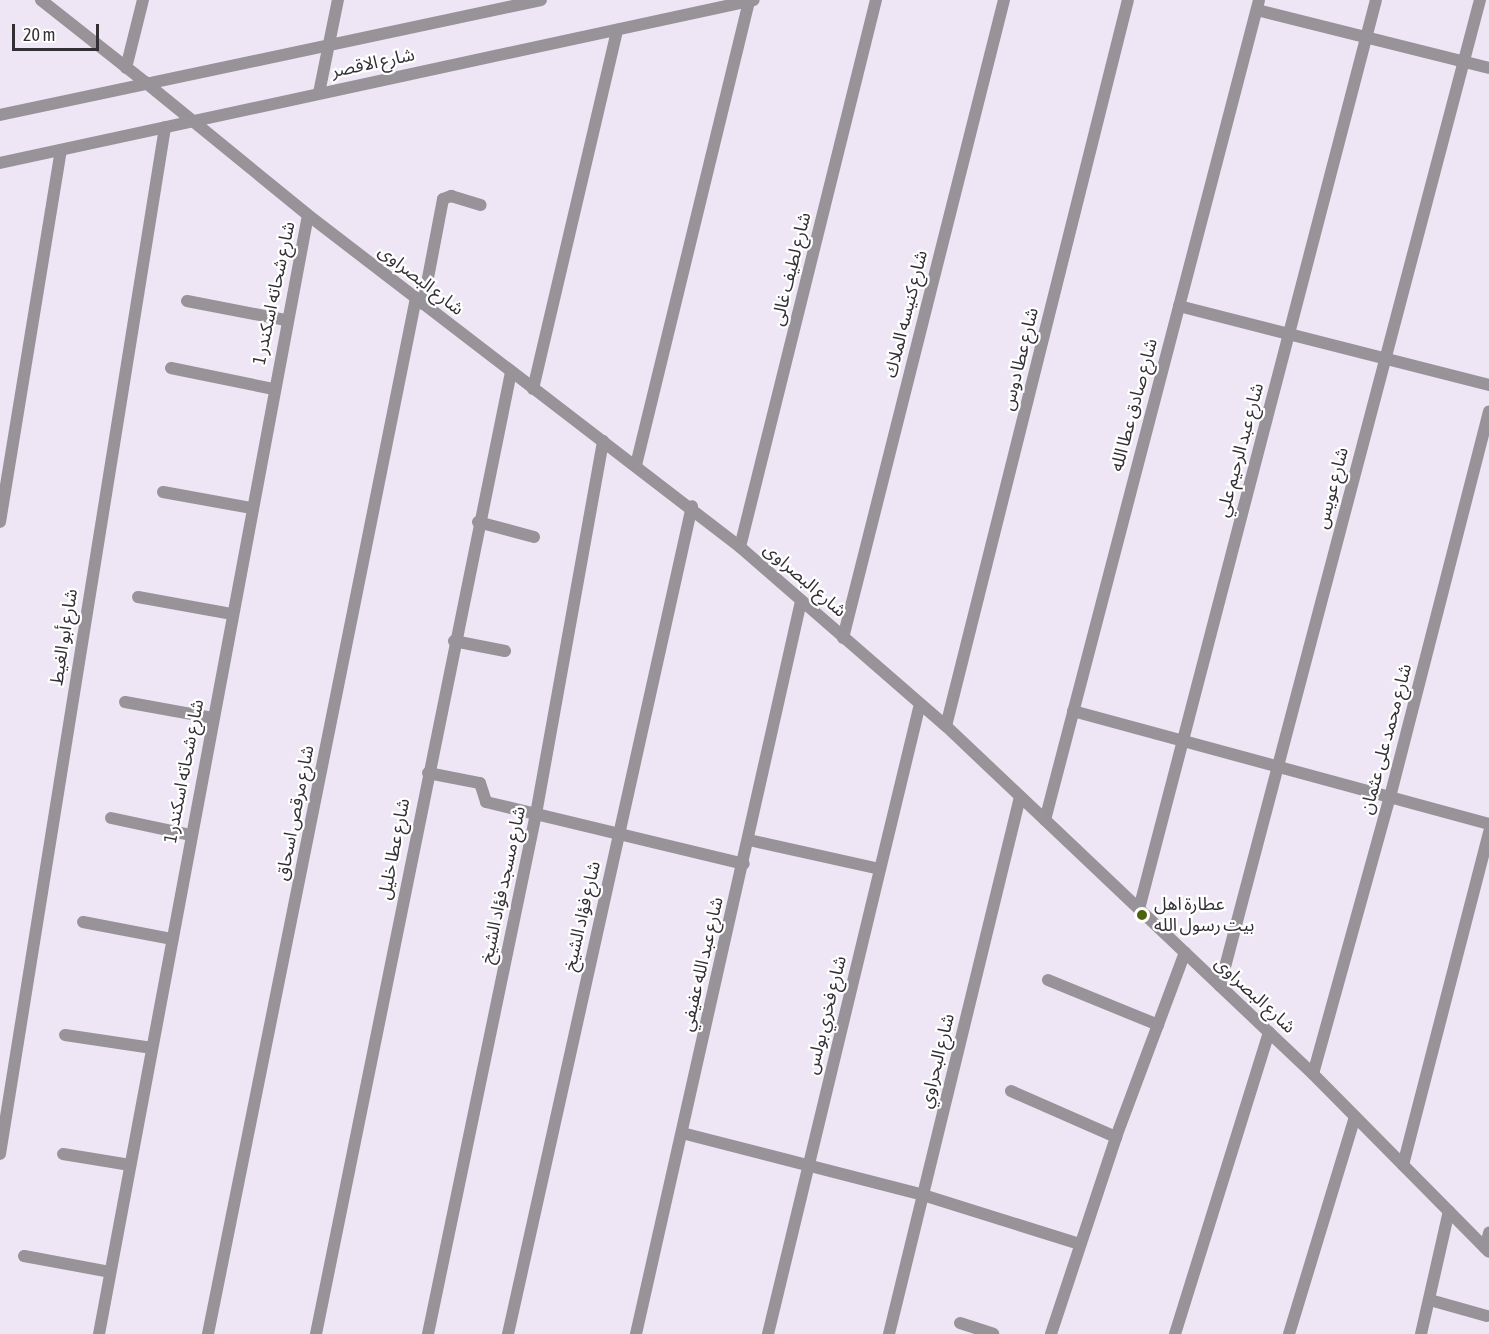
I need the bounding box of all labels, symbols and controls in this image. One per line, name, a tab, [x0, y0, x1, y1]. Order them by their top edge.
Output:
scale bar	[15, 12, 102, 50]
text: 20 m	[23, 24, 55, 45]
street label: شارع الاقصر	[329, 44, 417, 82]
street label: شارع لطيف غالى	[766, 210, 816, 328]
street label: شارع شحاته اسكندر 1	[248, 219, 300, 367]
street label: شارع البصراوى	[374, 240, 468, 320]
street label: شارع كنيسه الملاك	[880, 248, 932, 380]
street label: شارع عطا دوس	[997, 305, 1043, 413]
street label: شارع صادق عطا الله	[1106, 336, 1162, 474]
street label: شارع عبد الرحيم علي	[1212, 381, 1268, 519]
street label: شارع عويس	[1311, 445, 1353, 531]
street label: شارع البصراوى	[759, 538, 851, 622]
street label: شارع أبو الغيط	[46, 587, 82, 687]
street label: شارع محمد على عثمان	[1356, 661, 1416, 817]
street label: شارع شحاته اسكندر 1	[159, 697, 209, 845]
street label: شارع مرقص اسحاق	[271, 743, 319, 883]
street label: شارع عطا خليل	[374, 796, 414, 902]
street label: شارع مسجد فؤاد الشيخ	[476, 804, 530, 966]
street label: شارع فؤاد الشيخ	[559, 859, 605, 973]
place label: عطارة اهل بيت رسول الله	[1154, 894, 1254, 936]
street label: شارع عبد الله عفيفي	[676, 895, 728, 1033]
marker: عطارة اهل بيت رسول الله	[1135, 908, 1149, 922]
street label: شارع البصراوى	[1210, 952, 1300, 1038]
street label: شارع فخري بولس	[801, 954, 851, 1076]
street label: شارع البحراوي	[915, 1011, 959, 1111]

